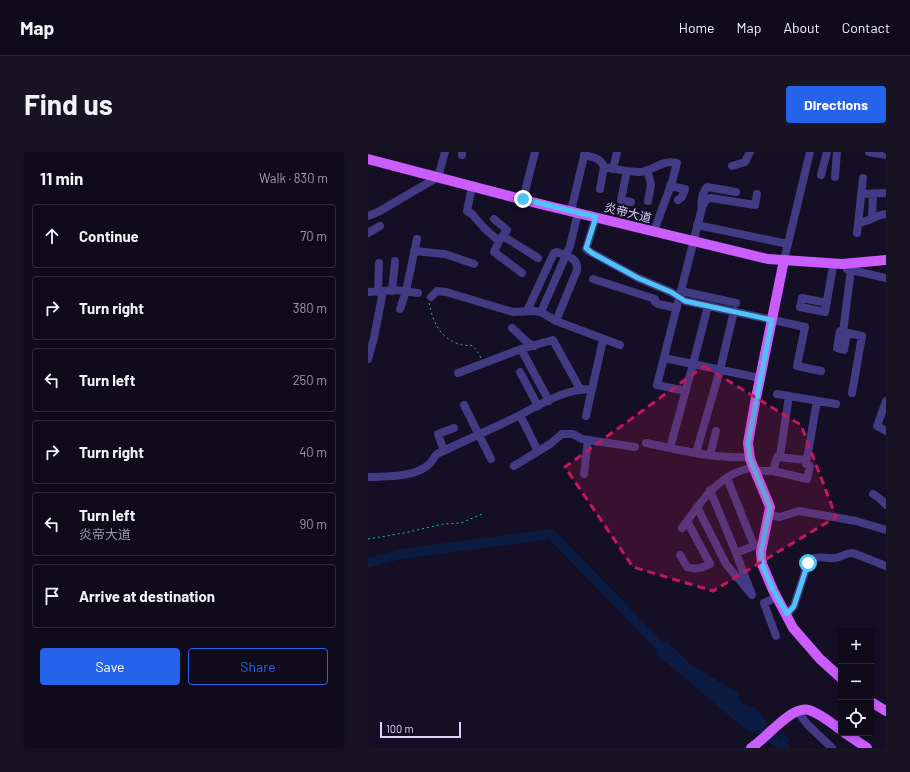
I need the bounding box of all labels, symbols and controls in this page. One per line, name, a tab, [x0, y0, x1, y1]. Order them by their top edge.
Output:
text: Map	[20, 16, 54, 39]
text: Home	[679, 19, 715, 36]
text: Map	[737, 19, 761, 36]
text: About	[783, 19, 820, 36]
text: Contact	[842, 19, 890, 36]
button: Directions	[786, 86, 886, 123]
text: Find us	[24, 87, 113, 121]
text: 11 min	[40, 168, 83, 188]
text: Walk · 830 m	[259, 170, 328, 186]
route end	[514, 190, 532, 208]
street label: 炎帝大道	[603, 199, 653, 225]
icon: ahead	[41, 225, 63, 247]
text: Continue	[79, 227, 139, 245]
text: 70 m	[300, 228, 327, 244]
icon: right	[41, 297, 63, 319]
text: Turn right	[79, 299, 144, 317]
text: 380 m	[293, 300, 327, 316]
icon: left	[41, 369, 63, 391]
text: Turn left	[79, 371, 135, 389]
text: 250 m	[293, 372, 327, 388]
icon: right	[41, 441, 63, 463]
text: Turn right	[79, 443, 144, 461]
text: 40 m	[299, 444, 327, 460]
text: Turn left	[79, 506, 135, 524]
icon: left	[41, 513, 63, 535]
text: 90 m	[300, 516, 327, 532]
text: 炎帝大道	[79, 526, 131, 542]
route start	[799, 554, 817, 572]
icon: arrive	[41, 585, 63, 607]
text: Arrive at destination	[79, 587, 215, 605]
map controls	[838, 628, 874, 736]
button: +	[838, 628, 874, 664]
button: Save	[40, 648, 180, 685]
button: Share	[188, 648, 328, 685]
button: −	[838, 664, 874, 700]
button: locate	[838, 700, 874, 736]
scale bar	[380, 720, 461, 739]
text: 100 m	[386, 722, 414, 735]

